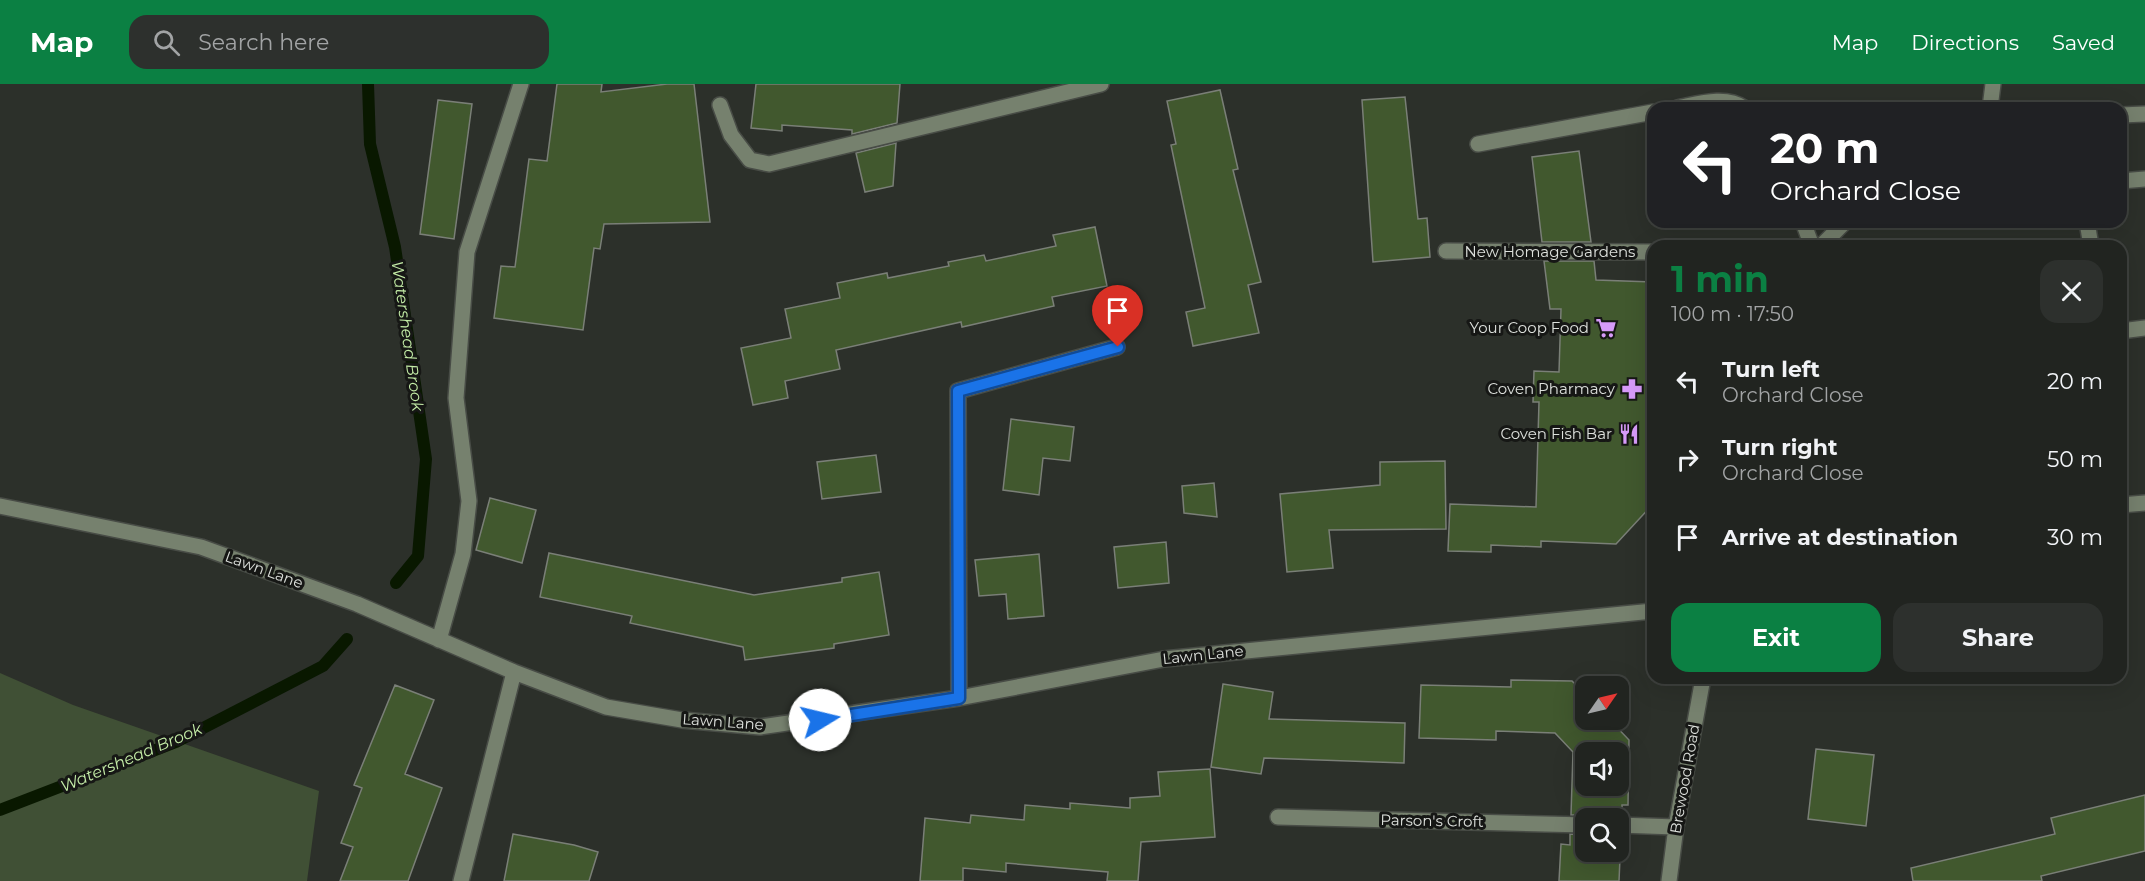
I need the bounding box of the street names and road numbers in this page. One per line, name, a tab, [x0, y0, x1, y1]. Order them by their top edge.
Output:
street label: New Homage Gardens	[1465, 242, 1635, 261]
street label: Lawn Lane	[223, 547, 306, 592]
street label: Lawn Lane	[1161, 641, 1245, 668]
street label: Lawn Lane	[682, 709, 764, 734]
street label: Brewood Road	[1666, 723, 1704, 835]
street label: Parson's Croft	[1380, 810, 1484, 831]

